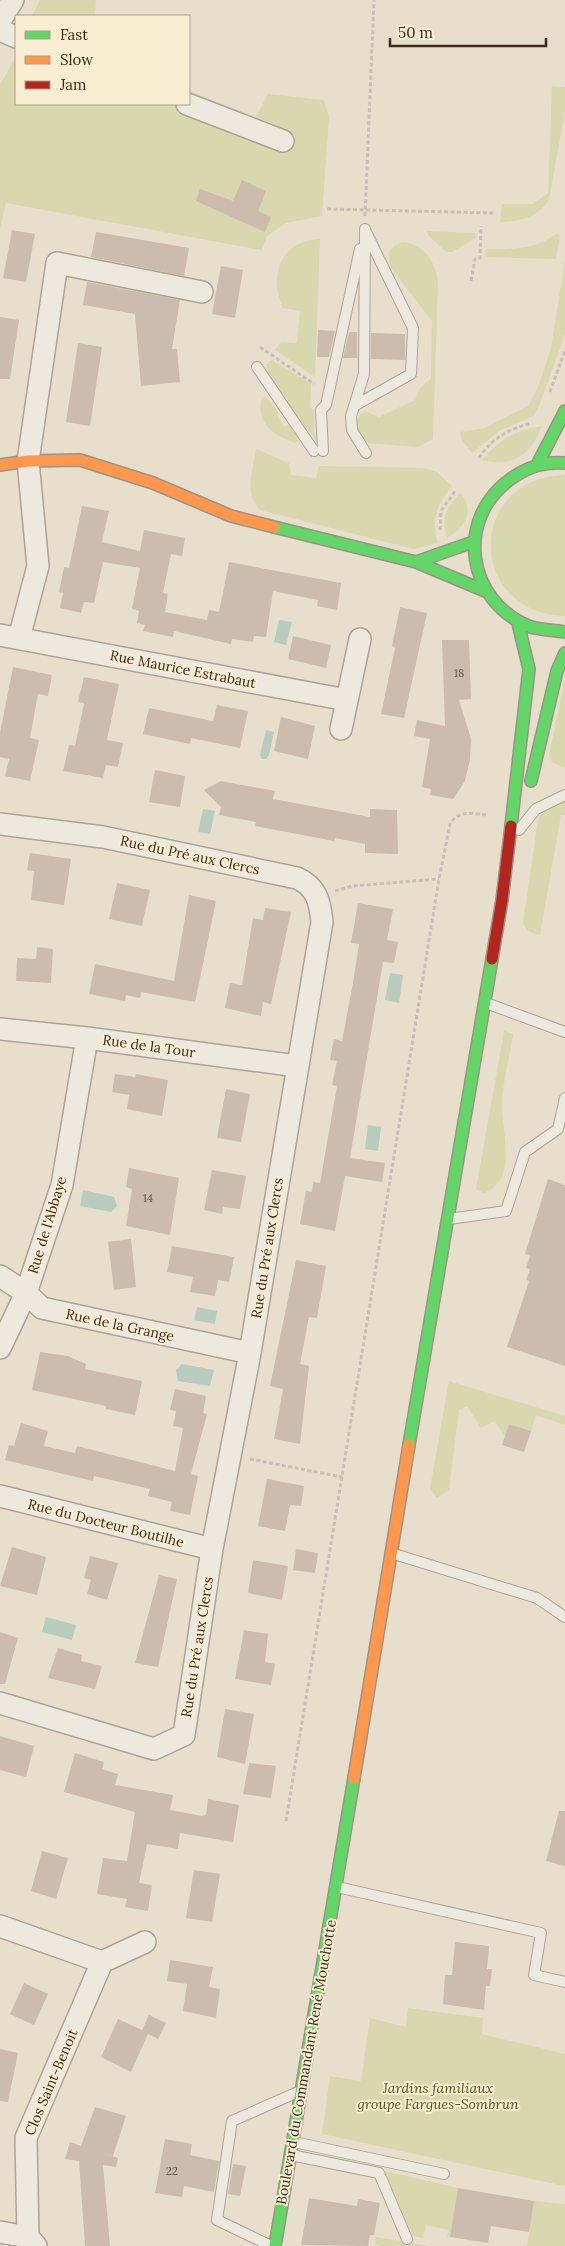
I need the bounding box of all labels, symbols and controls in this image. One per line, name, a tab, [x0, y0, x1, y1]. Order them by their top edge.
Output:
legend	[15, 15, 190, 105]
scale bar	[390, 15, 546, 47]
text: 50 m	[398, 23, 433, 42]
text: Fast	[60, 25, 88, 44]
text: Slow	[60, 50, 93, 69]
text: Jam	[59, 75, 87, 94]
street label: Rue Maurice Estrabaut	[109, 646, 258, 692]
house number: 18	[454, 666, 464, 680]
street label: Rue du Pré aux Clercs	[119, 831, 261, 879]
street label: Rue de la Tour	[101, 1031, 197, 1061]
street label: Rue de l'Abbaye	[24, 1174, 71, 1276]
street label: Rue du Pré aux Clercs	[247, 1176, 287, 1320]
house number: 14	[143, 1191, 153, 1205]
street label: Rue de la Grange	[64, 1305, 176, 1345]
street label: Rue du Docteur Boutilhe	[26, 1495, 186, 1551]
street label: Rue du Pré aux Clercs	[177, 1575, 217, 1719]
street label: Boulevard du Commandant René Mouchotte	[272, 1918, 340, 2206]
street label: Clos Saint-Benoit	[20, 2025, 82, 2138]
park label: Jardins familiaux groupe Fargues-Sombrun	[357, 2079, 519, 2113]
house number: 22	[166, 2164, 178, 2178]

